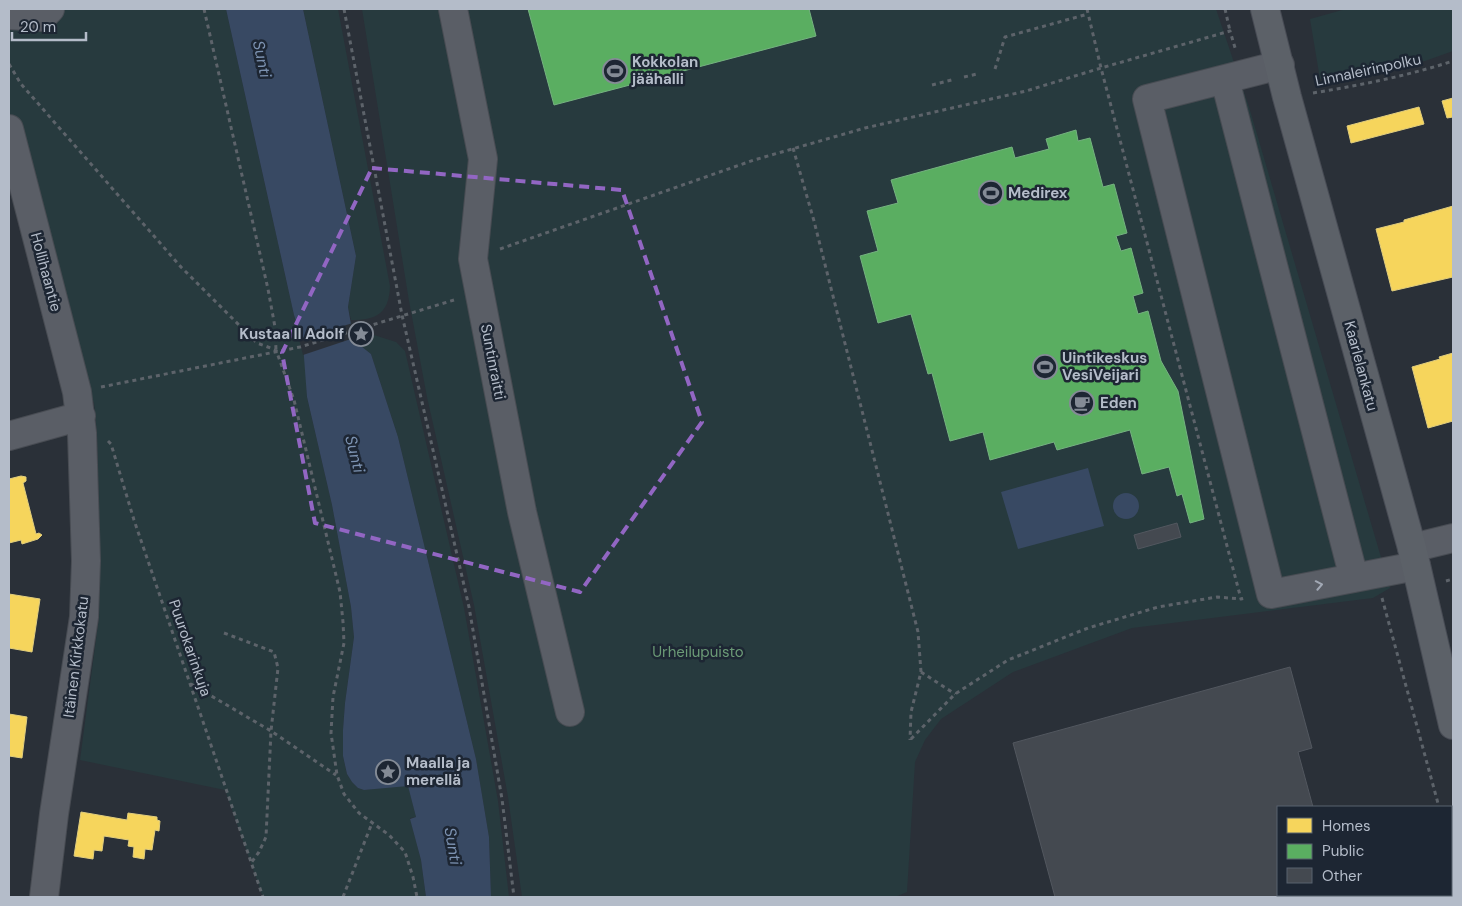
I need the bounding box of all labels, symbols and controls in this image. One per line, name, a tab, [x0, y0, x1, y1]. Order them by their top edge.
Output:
scale bar	[12, 10, 86, 42]
text: 20 m	[20, 17, 56, 37]
water label: Sunti	[248, 38, 276, 81]
street label: Linnaleirinpolku	[1313, 49, 1423, 91]
place label: Kokkolan jäähalli	[631, 52, 698, 89]
sports icon: Kokkolan jäähalli	[602, 58, 628, 84]
sports icon: Medirex	[978, 180, 1004, 206]
place label: Medirex	[1008, 183, 1068, 203]
street label: Hollihaantie	[26, 230, 66, 314]
street label: Kaarlelankatu	[1339, 319, 1383, 413]
place icon: Kustaa II Adolf	[348, 321, 374, 347]
street label: Suntinraitti	[476, 322, 510, 402]
place label: Kustaa II Adolf	[239, 324, 344, 344]
place label: Uintikeskus VesiVeijari	[1062, 348, 1147, 385]
sports icon: Uintikeskus VesiVeijari	[1032, 354, 1058, 380]
cafe icon: Eden	[1069, 390, 1095, 416]
place label: Eden	[1100, 393, 1137, 413]
water label: Sunti	[340, 433, 370, 476]
one-way arrow	[1314, 580, 1323, 590]
street label: Itäinen Kirkkokatu	[59, 595, 93, 719]
street label: Puurokarinkuja	[164, 597, 216, 699]
park label: Urheilupuisto	[652, 642, 744, 662]
place label: Maalla ja merellä	[406, 753, 470, 790]
place icon: Maalla ja merellä	[375, 759, 401, 785]
legend	[1277, 806, 1452, 896]
text: Homes	[1322, 816, 1371, 836]
water label: Sunti	[440, 826, 467, 867]
text: Public	[1322, 841, 1364, 861]
text: Other	[1322, 866, 1363, 886]

